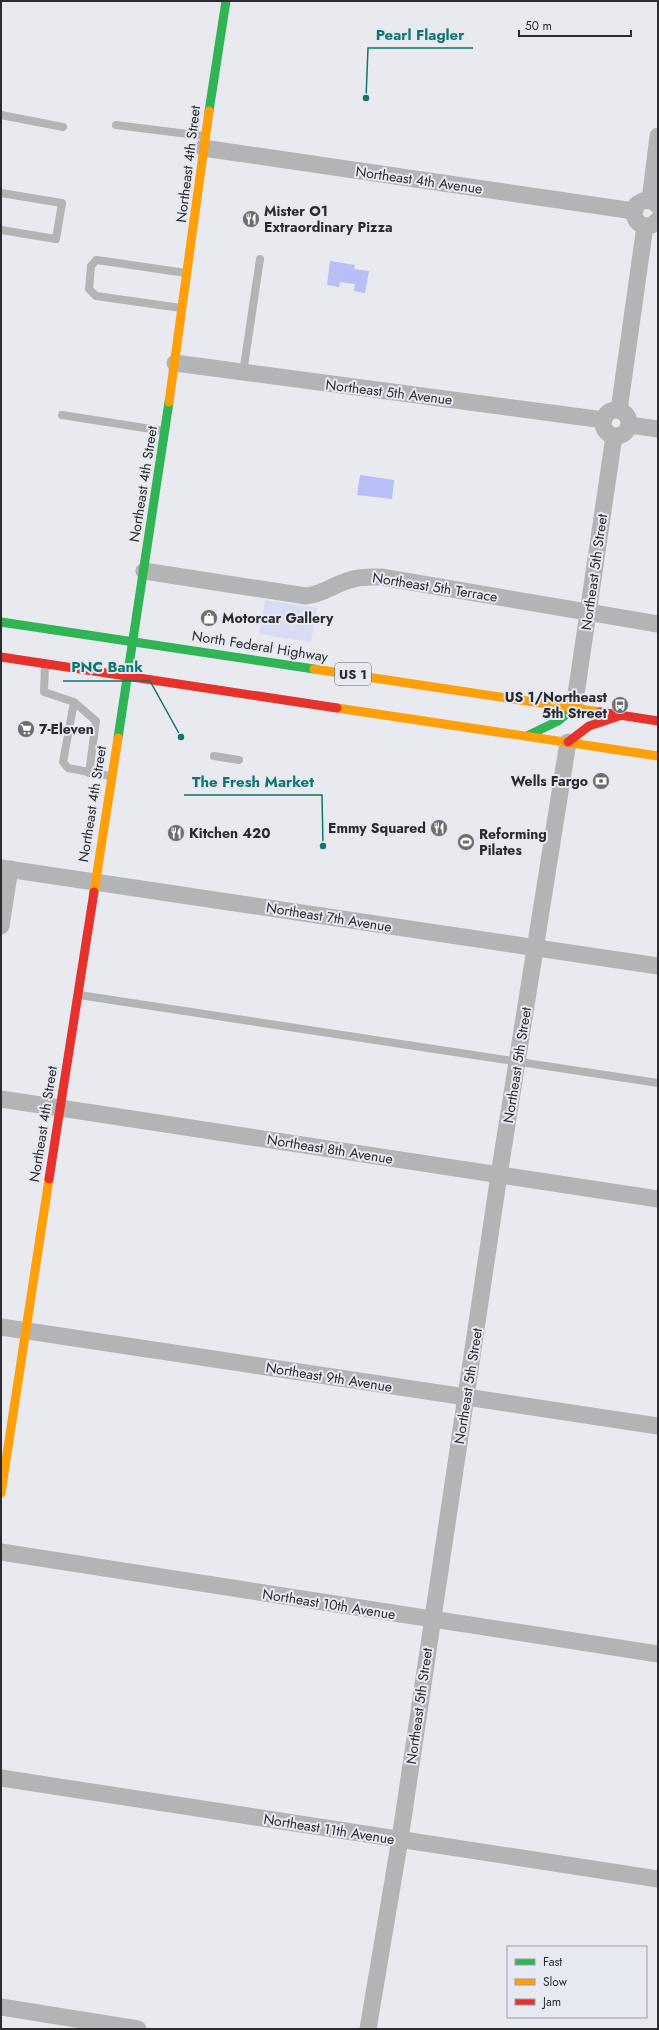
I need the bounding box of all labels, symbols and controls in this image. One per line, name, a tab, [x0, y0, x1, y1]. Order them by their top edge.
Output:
scale bar	[519, 12, 631, 38]
text: 50 m	[525, 17, 552, 35]
callout: Pearl Flagler	[368, 21, 473, 48]
text: Pearl Flagler	[376, 24, 465, 46]
street label: Northeast 4th Street	[171, 104, 205, 224]
street label: Northeast 4th Avenue	[354, 161, 484, 199]
place label: Mister O1 Extraordinary Pizza	[264, 201, 393, 237]
restaurant icon: Mister O1 Extraordinary Pizza	[241, 209, 261, 229]
street label: Northeast 5th Avenue	[324, 374, 454, 410]
street label: Northeast 4th Street	[124, 424, 162, 544]
street label: Northeast 5th Street	[576, 512, 612, 632]
street label: Northeast 5th Terrace	[371, 567, 499, 607]
shop icon: Motorcar Gallery	[199, 608, 219, 628]
place label: Motorcar Gallery	[222, 608, 334, 628]
street label: North Federal Highway	[191, 625, 330, 667]
callout: PNC Bank	[63, 654, 150, 681]
text: PNC Bank	[71, 656, 143, 678]
road number: US 1	[335, 663, 371, 685]
place label: US 1/Northeast 5th Street	[505, 687, 608, 723]
bus stop icon: US 1/Northeast 5th Street	[610, 695, 630, 715]
supermarket icon: 7-Eleven	[16, 719, 36, 739]
place label: 7-Eleven	[39, 719, 94, 739]
street label: Northeast 4th Street	[73, 744, 111, 864]
callout: The Fresh Market	[184, 768, 322, 795]
text: The Fresh Market	[192, 771, 314, 793]
place label: Wells Fargo	[511, 771, 588, 791]
bank icon: Wells Fargo	[591, 771, 611, 791]
place label: Emmy Squared	[328, 818, 426, 838]
restaurant icon: Emmy Squared	[429, 818, 449, 838]
restaurant icon: Kitchen 420	[166, 823, 186, 843]
place label: Kitchen 420	[189, 823, 270, 843]
place label: Reforming Pilates	[479, 824, 547, 860]
sports icon: Reforming Pilates	[456, 832, 476, 852]
street label: Northeast 7th Avenue	[265, 897, 393, 937]
street label: Northeast 5th Street	[498, 1005, 536, 1125]
street label: Northeast 4th Street	[24, 1064, 62, 1184]
street label: Northeast 8th Avenue	[266, 1129, 394, 1169]
street label: Northeast 5th Street	[449, 1326, 487, 1446]
street label: Northeast 9th Avenue	[264, 1357, 394, 1397]
street label: Northeast 10th Avenue	[261, 1584, 397, 1624]
street label: Northeast 5th Street	[401, 1646, 437, 1766]
street label: Northeast 11th Avenue	[262, 1809, 396, 1849]
legend	[507, 1946, 647, 2018]
text: Fast	[543, 1953, 562, 1971]
text: Slow	[543, 1973, 568, 1991]
text: Jam	[541, 1993, 561, 2011]

